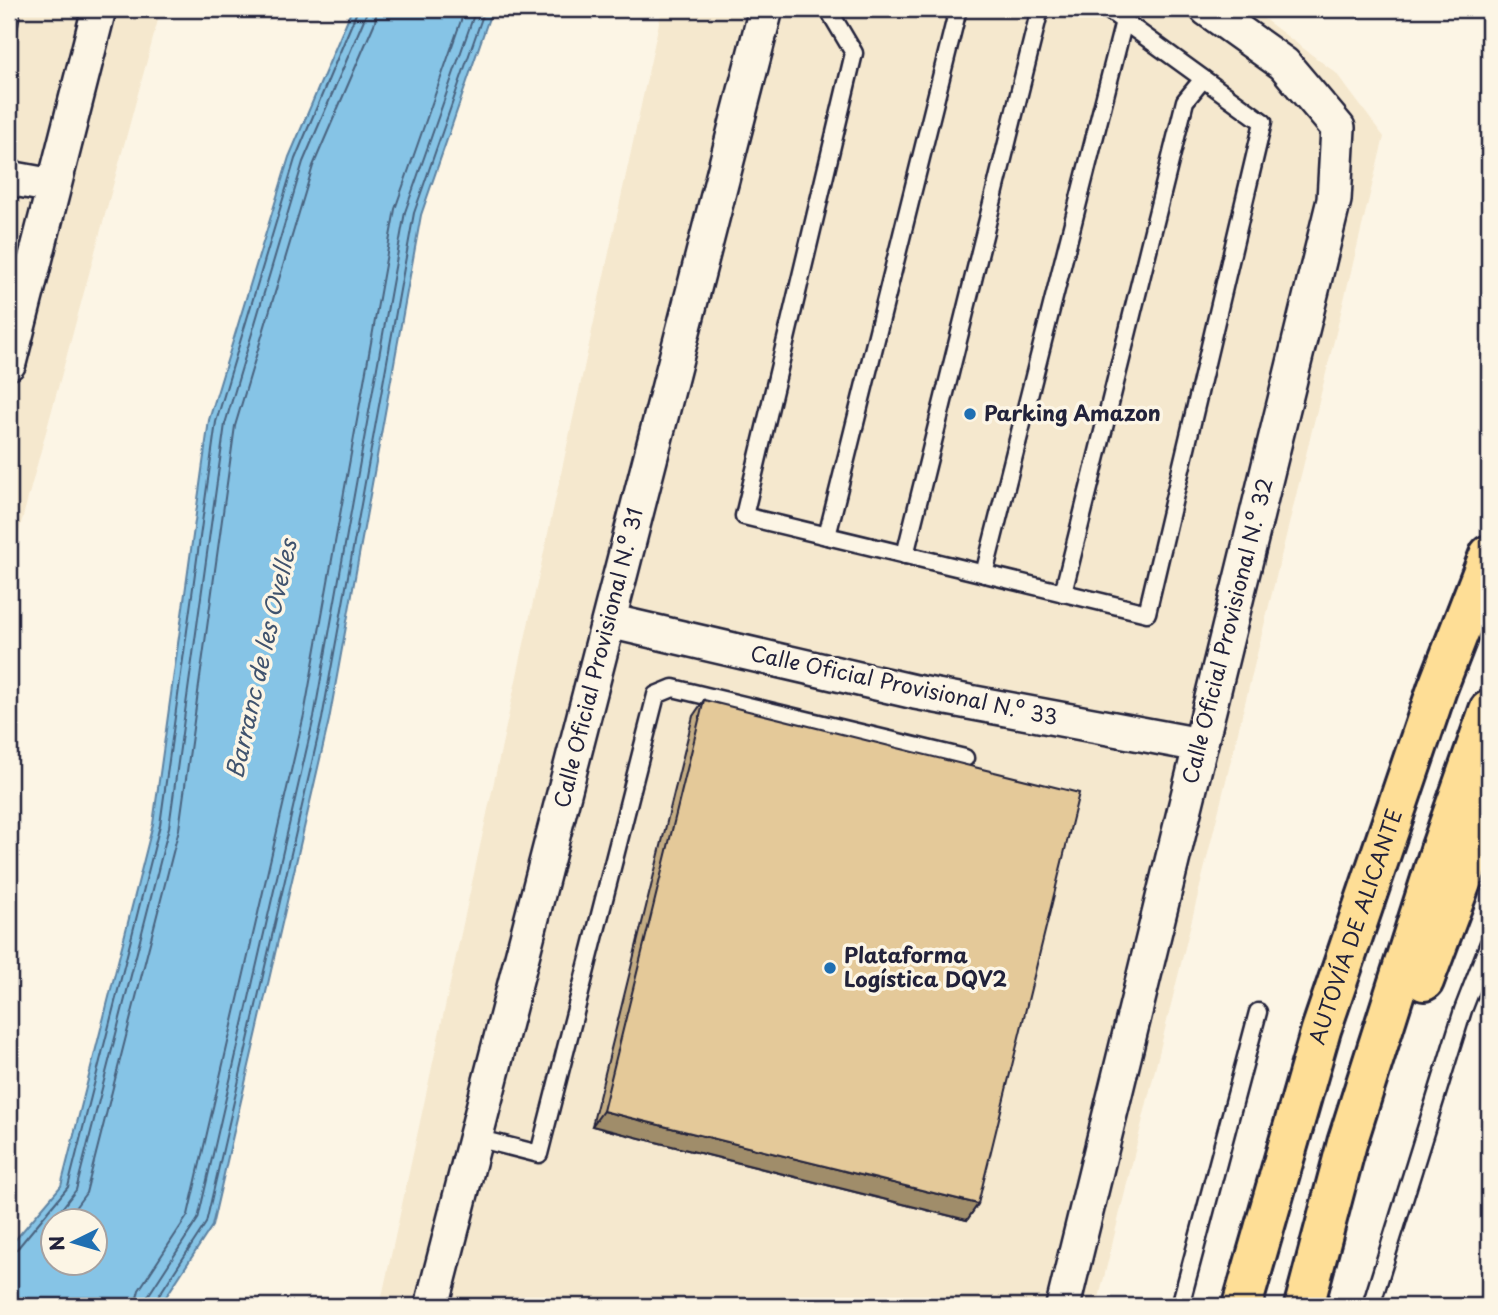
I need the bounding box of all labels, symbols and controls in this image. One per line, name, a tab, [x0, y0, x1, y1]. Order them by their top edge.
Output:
place label: Parking Amazon	[984, 396, 1161, 428]
marker: Parking Amazon	[962, 406, 978, 422]
street label: Calle Oficial Provisional N.º 32	[1173, 474, 1280, 787]
street label: Calle Oficial Provisional N.º 31	[544, 504, 650, 811]
water label: Barranc de les Ovelles	[216, 533, 306, 781]
street label: Calle Oficial Provisional N.º 33	[748, 636, 1061, 732]
street label: AUTOVÍA DE ALICANTE	[1300, 804, 1409, 1048]
place label: Plataforma Logística DQV2	[844, 938, 1007, 994]
marker: Plataforma Logística DQV2	[822, 960, 838, 976]
north arrow	[38, 1206, 108, 1276]
text: N	[41, 1235, 71, 1252]

